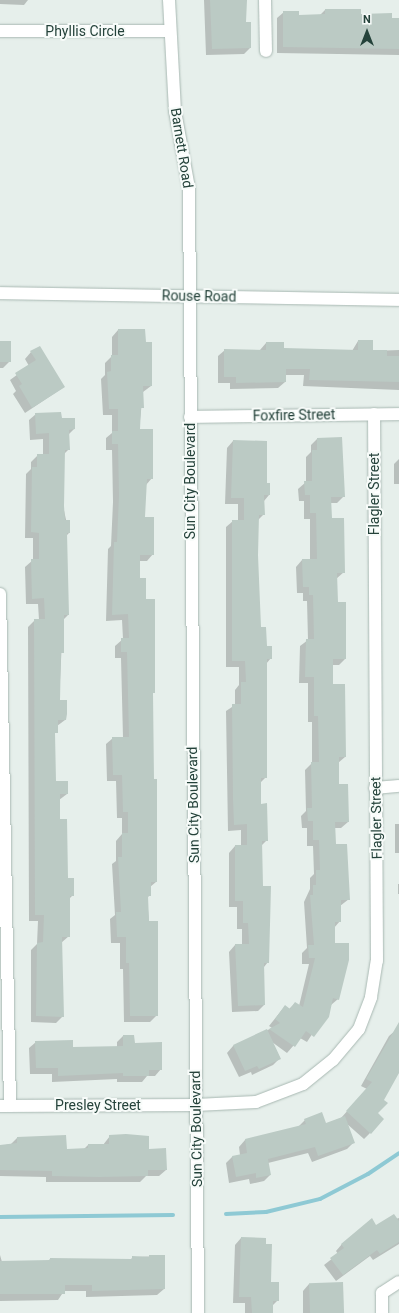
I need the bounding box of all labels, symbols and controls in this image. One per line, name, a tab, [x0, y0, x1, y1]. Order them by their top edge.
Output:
north arrow	[347, 12, 387, 52]
text: N	[363, 13, 371, 26]
street label: Phyllis Circle	[45, 23, 125, 39]
street label: Barnett Road	[167, 107, 197, 189]
street label: Rouse Road	[162, 287, 236, 305]
street label: Foxfire Street	[253, 406, 335, 424]
street label: Sun City Boulevard	[182, 423, 198, 539]
street label: Flagler Street	[366, 453, 382, 535]
street label: Sun City Boulevard	[184, 747, 202, 863]
street label: Flagler Street	[367, 777, 385, 859]
street label: Sun City Boulevard	[187, 1071, 205, 1187]
street label: Presley Street	[55, 1097, 141, 1113]

